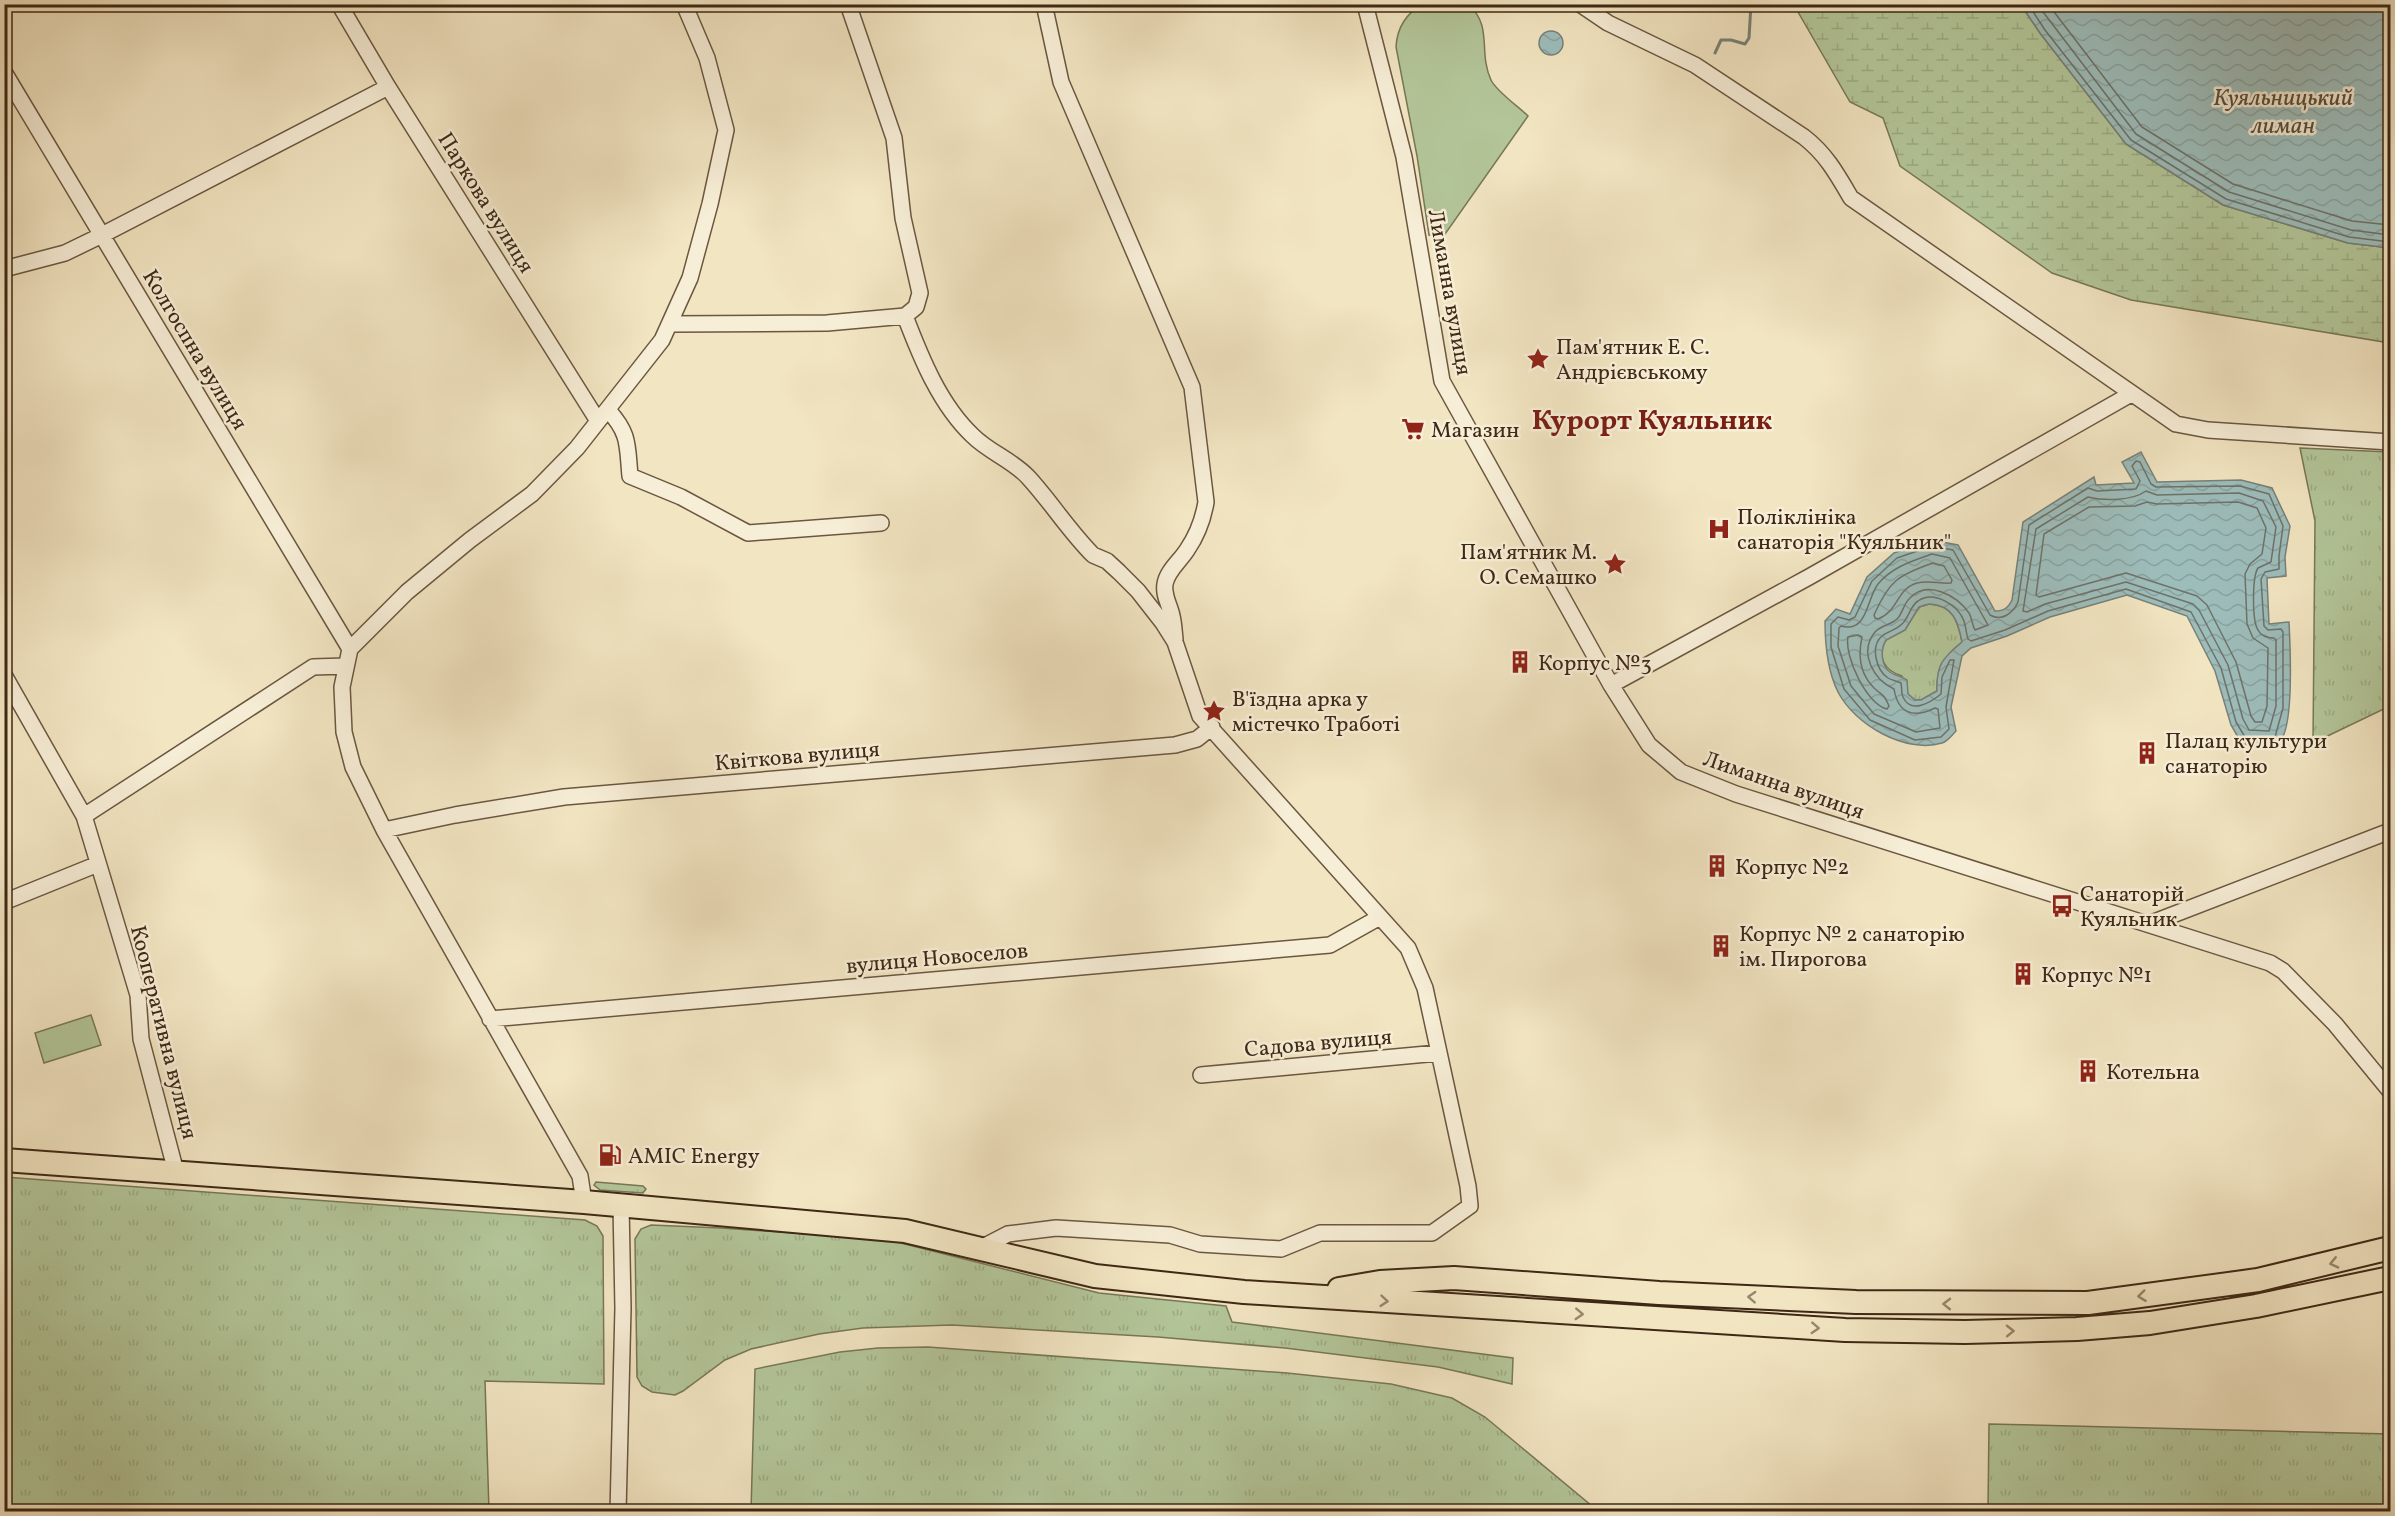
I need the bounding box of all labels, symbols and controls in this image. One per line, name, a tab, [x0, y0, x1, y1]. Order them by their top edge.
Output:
water label: Куяльницький лиман	[2213, 82, 2353, 144]
street label: Паркова вулиця	[429, 127, 541, 280]
street label: Лиманна вулиця	[1419, 207, 1478, 378]
street label: Колгоспна вулиця	[134, 264, 254, 436]
place label: Пам'ятник Е. С. Андрієвському	[1556, 333, 1710, 389]
place icon: Пам'ятник Е. С. Андрієвському	[1525, 346, 1551, 372]
district label: Курорт Куяльник	[1532, 402, 1772, 441]
supermarket icon: Магазин	[1400, 416, 1426, 442]
place label: Магазин	[1431, 416, 1519, 447]
place label: Поліклініка санаторія "Куяльник"	[1737, 503, 1951, 559]
hospital icon: Поліклініка санаторія "Куяльник"	[1706, 516, 1732, 542]
place label: Пам'ятник М. О. Семашко	[1460, 538, 1597, 594]
place icon: Пам'ятник М. О. Семашко	[1602, 551, 1628, 577]
building icon: Корпус №3	[1507, 649, 1533, 675]
place label: Корпус №3	[1538, 649, 1652, 680]
place label: В'їздна арка у містечко Тработі	[1232, 685, 1400, 741]
place icon: В'їздна арка у містечко Тработі	[1201, 698, 1227, 724]
place label: Палац культури санаторію	[2165, 727, 2327, 783]
street label: Квіткова вулиця	[713, 735, 881, 780]
building icon: Палац культури санаторію	[2134, 740, 2160, 766]
street label: Лиманна вулиця	[1698, 744, 1868, 828]
building icon: Корпус №2	[1704, 853, 1730, 879]
place label: Корпус №2	[1735, 853, 1849, 884]
place label: Санаторій Куяльник	[2080, 880, 2184, 936]
bus stop icon: Санаторій Куяльник	[2049, 893, 2075, 919]
place label: Корпус № 2 санаторію ім. Пирогова	[1739, 920, 1965, 976]
street label: Кооперативна вулиця	[121, 922, 204, 1143]
building icon: Корпус № 2 санаторію ім. Пирогова	[1708, 933, 1734, 959]
street label: вулиця Новоселов	[845, 936, 1030, 983]
building icon: Корпус №1	[2010, 961, 2036, 987]
place label: Корпус №1	[2041, 961, 2152, 992]
street label: Садова вулиця	[1243, 1023, 1393, 1066]
building icon: Котельна	[2075, 1058, 2101, 1084]
place label: Котельна	[2106, 1058, 2200, 1089]
fuel station icon: AMIC Energy	[597, 1142, 623, 1168]
place label: AMIC Energy	[628, 1142, 760, 1173]
one-way arrow	[2329, 1255, 2339, 1268]
one-way arrow	[2137, 1289, 2146, 1302]
one-way arrow	[1748, 1291, 1757, 1304]
one-way arrow	[1380, 1294, 1389, 1307]
one-way arrow	[1943, 1297, 1952, 1310]
one-way arrow	[1574, 1307, 1583, 1320]
one-way arrow	[1811, 1322, 1820, 1335]
one-way arrow	[2006, 1324, 2015, 1337]

